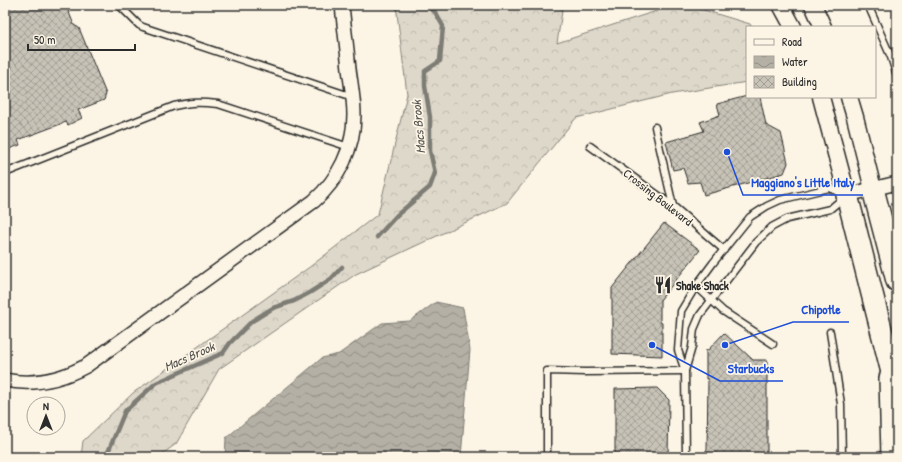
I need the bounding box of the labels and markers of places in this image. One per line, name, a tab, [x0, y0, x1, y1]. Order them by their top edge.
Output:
callout: Maggiano's Little Italy	[743, 170, 863, 195]
restaurant icon: Shake Shack	[653, 275, 673, 295]
place label: Shake Shack	[676, 277, 729, 294]
callout: Chipotle	[793, 297, 849, 322]
callout: Starbucks	[720, 356, 783, 381]

